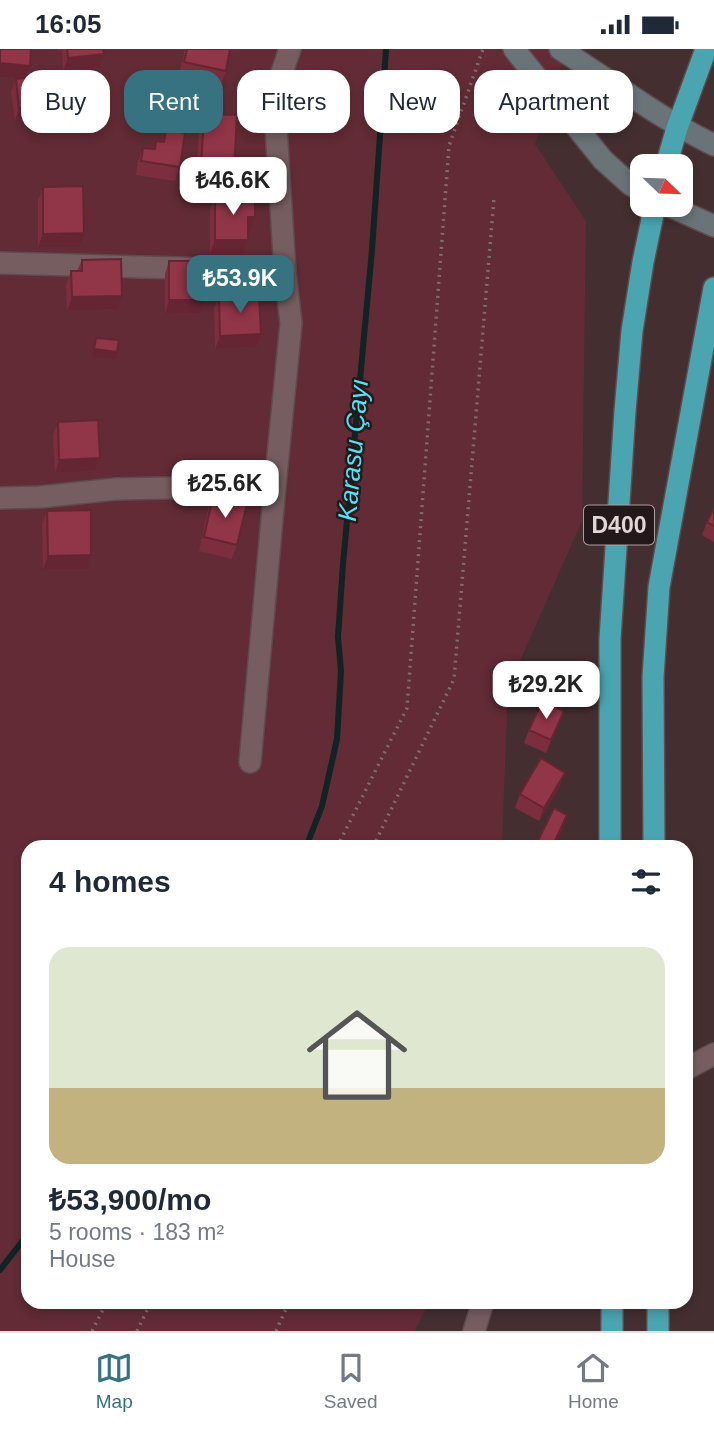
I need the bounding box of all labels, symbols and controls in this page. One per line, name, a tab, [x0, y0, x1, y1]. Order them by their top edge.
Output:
text: 16:05	[35, 9, 102, 39]
chip: Buy	[21, 70, 110, 133]
chip: Rent	[124, 70, 223, 133]
chip: Filters	[237, 70, 350, 133]
chip: New	[364, 70, 460, 133]
chip: Apartment	[474, 70, 633, 133]
north arrow	[630, 154, 693, 217]
map controls	[630, 154, 693, 217]
pin: ₺46.6K	[176, 157, 290, 217]
text: ₺46.6K	[196, 167, 270, 193]
pin: ₺53.9K	[183, 255, 297, 315]
text: ₺53.9K	[203, 265, 277, 291]
water label: Karasu Çayı	[332, 377, 374, 523]
pin: ₺25.6K	[168, 461, 282, 520]
text: ₺25.6K	[188, 470, 262, 496]
road number: D400	[584, 505, 654, 545]
pin: ₺29.2K	[489, 661, 603, 721]
text: ₺29.2K	[509, 671, 583, 697]
icon: filters	[627, 863, 665, 901]
text: 4 homes	[49, 865, 171, 898]
icon: home	[294, 992, 420, 1118]
text: ₺53,900/mo	[49, 1183, 211, 1216]
text: 5 rooms · 183 m²	[49, 1219, 224, 1245]
text: House	[49, 1246, 115, 1272]
tab: Map	[95, 1349, 133, 1413]
tab: Saved	[324, 1349, 378, 1413]
tab: Home	[568, 1349, 619, 1413]

